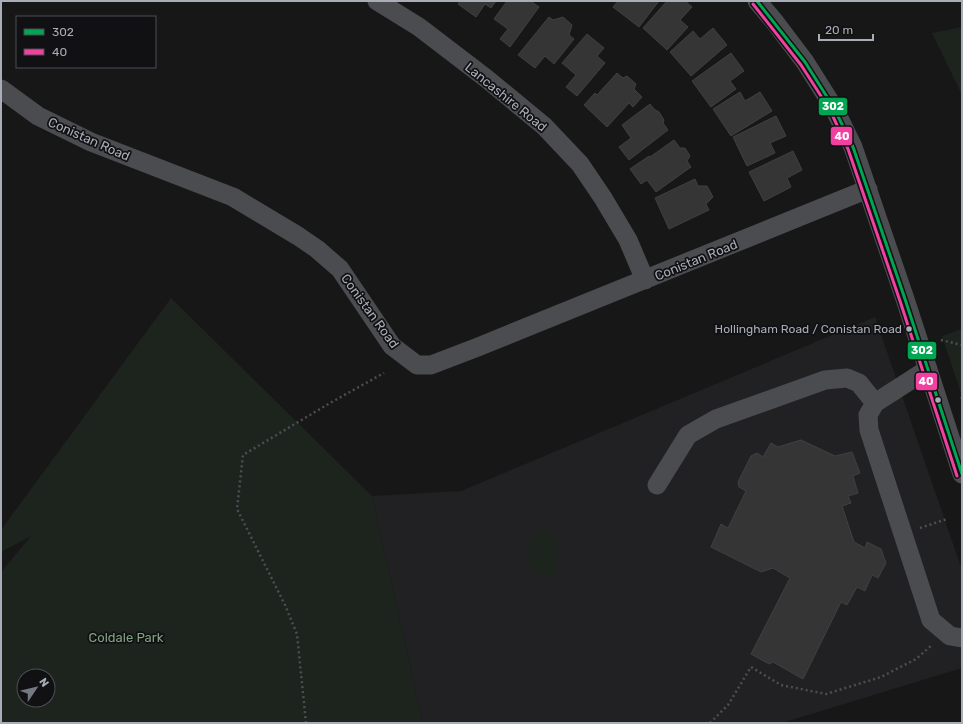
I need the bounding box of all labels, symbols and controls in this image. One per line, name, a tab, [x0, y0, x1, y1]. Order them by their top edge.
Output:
legend	[16, 16, 156, 68]
scale bar	[819, 16, 873, 42]
text: 20 m	[825, 23, 853, 37]
text: 302	[52, 25, 74, 39]
text: 40	[52, 45, 67, 59]
street label: Lancashire Road	[462, 60, 550, 134]
line badge: 302	[818, 97, 848, 116]
text: 302	[822, 100, 844, 113]
street label: Conistan Road	[46, 114, 132, 164]
line badge: 40	[830, 126, 853, 146]
text: 40	[835, 130, 850, 143]
street label: Conistan Road	[652, 237, 740, 283]
street label: Conistan Road	[338, 271, 402, 351]
place label: Hollingham Road / Conistan Road	[715, 322, 902, 336]
marker: Hollingham Road / Conistan Road	[904, 324, 914, 334]
line badge: 302	[907, 341, 937, 360]
text: 302	[911, 344, 933, 357]
line badge: 40	[915, 372, 938, 391]
text: 40	[919, 375, 934, 388]
unlabelled marker	[933, 395, 943, 405]
park label: Coldale Park	[89, 630, 164, 645]
north arrow	[16, 668, 56, 708]
text: N	[36, 676, 51, 690]

